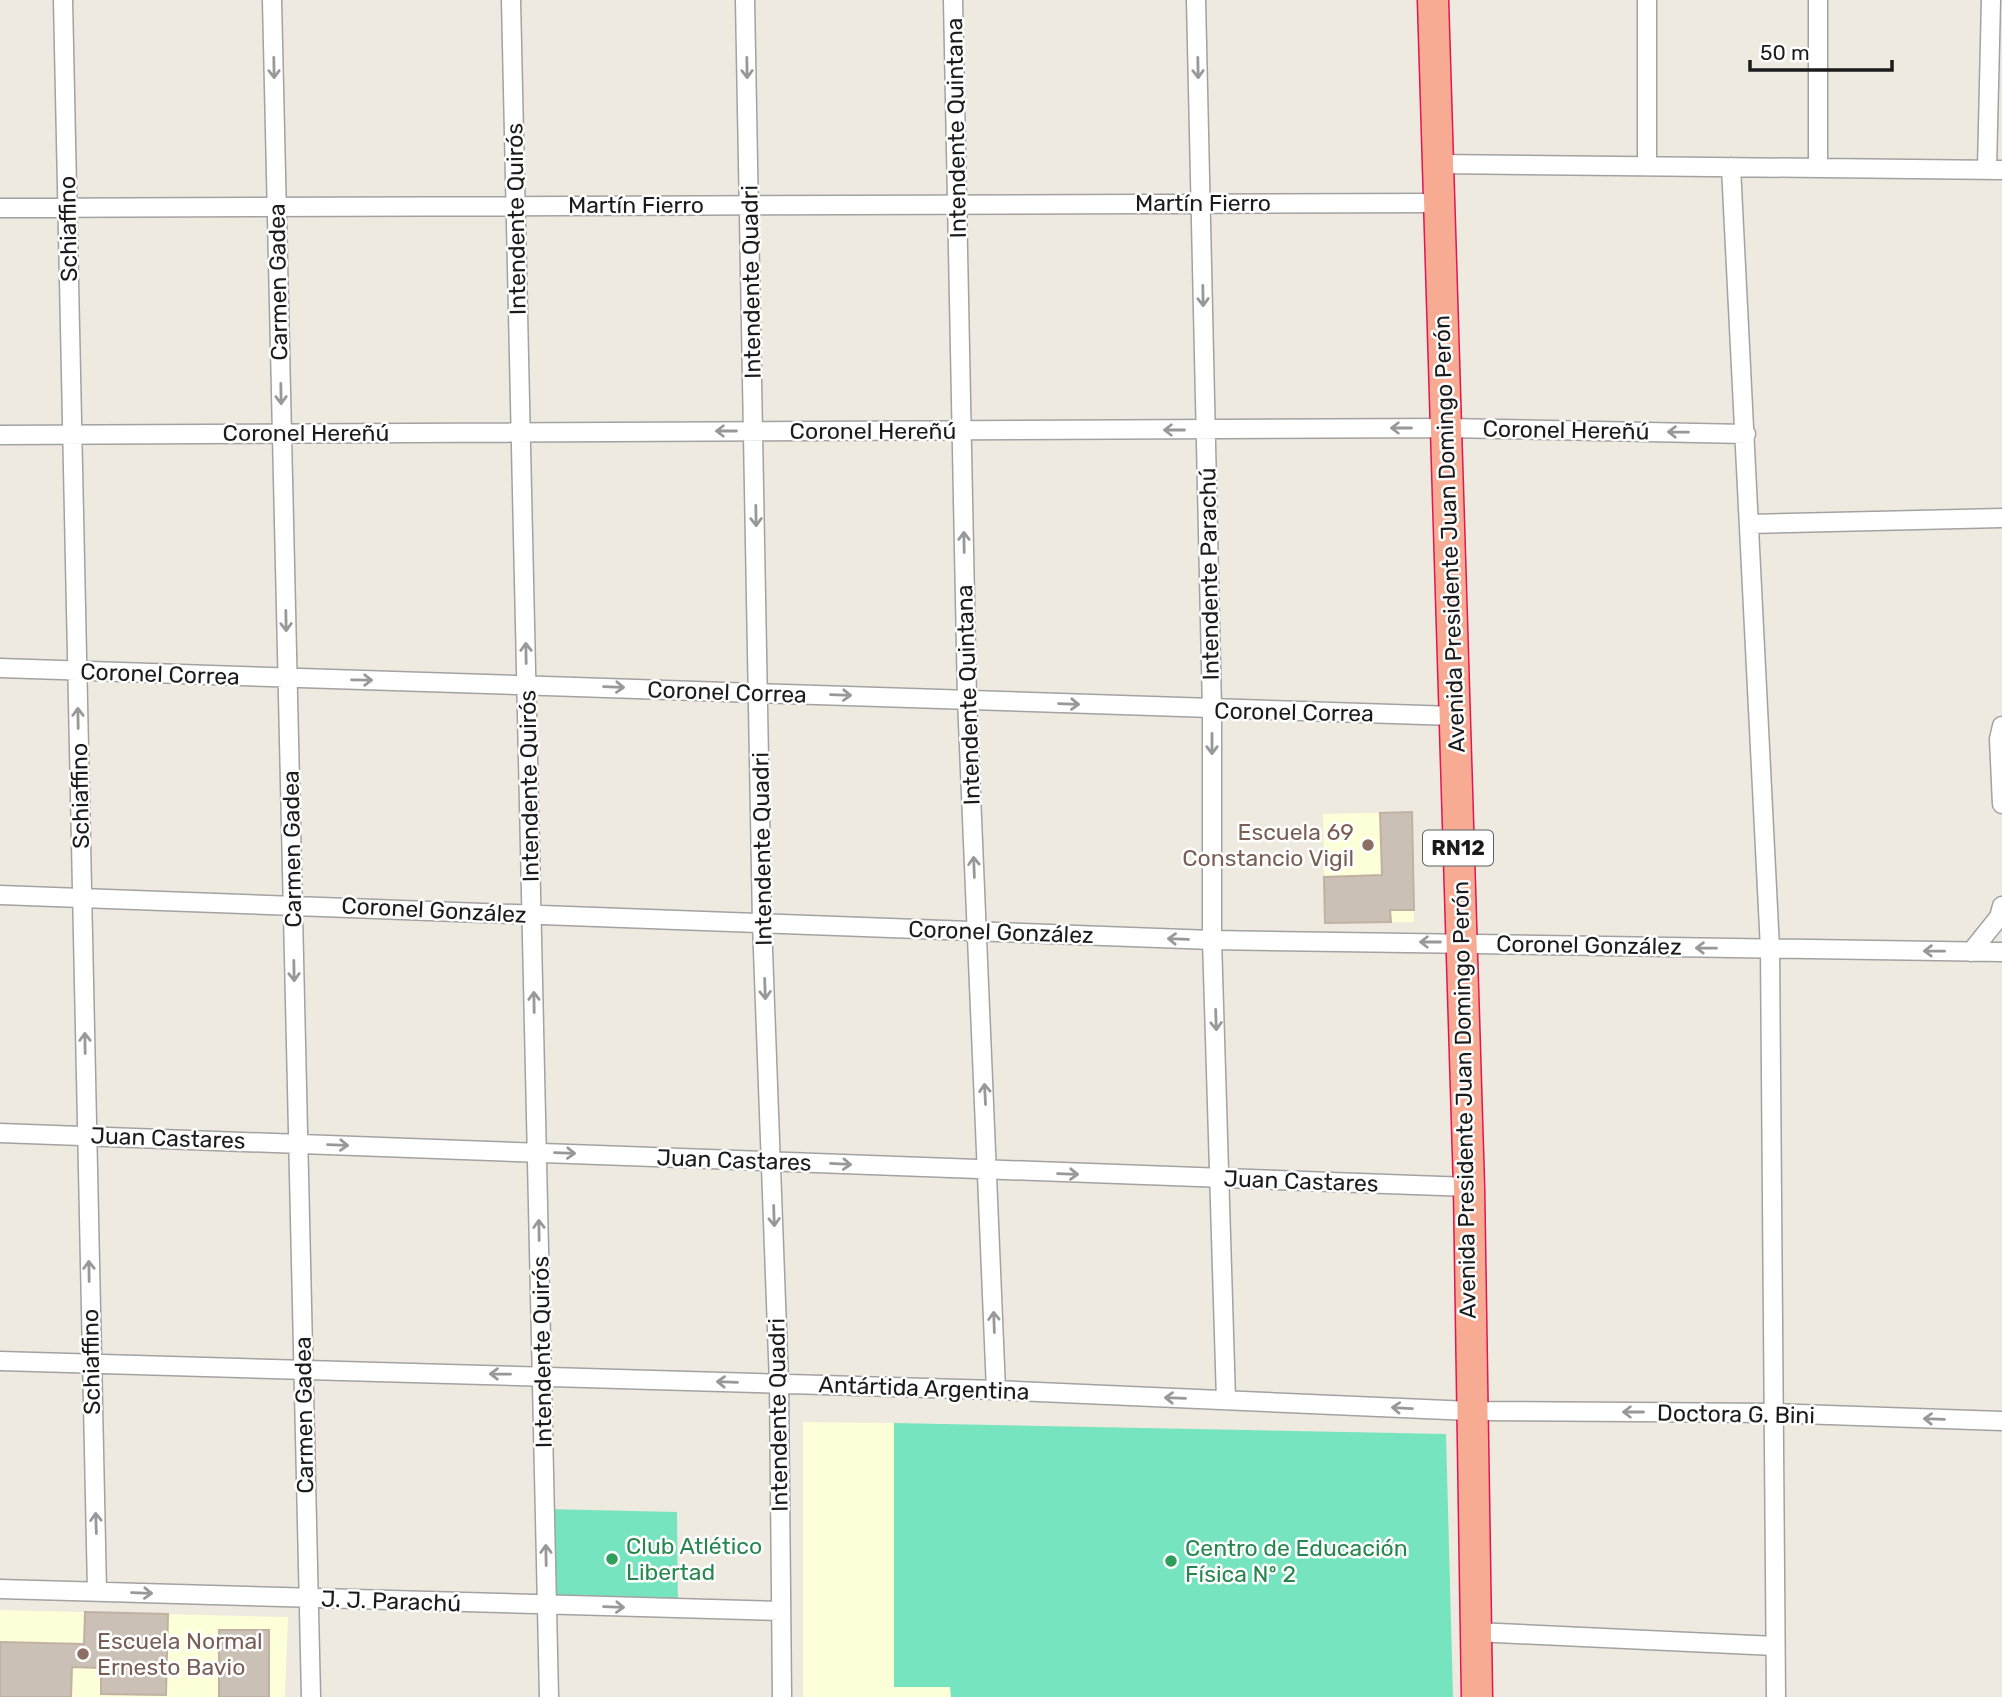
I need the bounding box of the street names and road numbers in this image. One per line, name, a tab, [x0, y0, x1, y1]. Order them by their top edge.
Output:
street label: Intendente Quintana	[940, 17, 972, 239]
street label: Intendente Quirós	[500, 123, 532, 315]
street label: Schiaffino	[53, 176, 83, 282]
street label: Intendente Quadri	[735, 185, 767, 379]
street label: Martín Fierro	[1135, 189, 1271, 217]
street label: Martín Fierro	[568, 191, 704, 219]
street label: Carmen Gadea	[263, 203, 293, 361]
street label: Avenida Presidente Juan Domingo Perón	[1427, 315, 1471, 753]
street label: Coronel Hereñú	[1482, 415, 1650, 445]
street label: Coronel Hereñú	[790, 417, 956, 445]
street label: Coronel Hereñú	[223, 419, 389, 447]
street label: Intendente Parachú	[1193, 467, 1225, 681]
street label: Intendente Quintana	[950, 584, 986, 806]
street label: Coronel Correa	[80, 657, 240, 691]
street label: Coronel Correa	[647, 675, 807, 709]
street label: Intendente Quirós	[513, 690, 545, 882]
street label: Coronel Correa	[1214, 697, 1374, 727]
street label: Schiaffino	[65, 743, 95, 849]
street label: Intendente Quadri	[746, 752, 778, 946]
street label: Carmen Gadea	[277, 770, 307, 928]
road number: RN12	[1423, 830, 1493, 866]
street label: Avenida Presidente Juan Domingo Perón	[1446, 881, 1482, 1319]
street label: Coronel González	[341, 891, 527, 929]
street label: Coronel González	[908, 915, 1094, 949]
street label: Coronel González	[1496, 929, 1682, 961]
street label: Juan Castares	[90, 1121, 246, 1155]
street label: Juan Castares	[656, 1143, 812, 1177]
street label: Juan Castares	[1223, 1164, 1379, 1198]
street label: Intendente Quirós	[526, 1256, 558, 1448]
street label: Schiaffino	[76, 1309, 106, 1415]
street label: Intendente Quadri	[762, 1318, 794, 1512]
street label: Carmen Gadea	[289, 1336, 319, 1494]
street label: Antártida Argentina	[818, 1370, 1030, 1406]
street label: Doctora G. Bini	[1657, 1399, 1815, 1429]
street label: J. J. Parachú	[320, 1585, 462, 1617]

